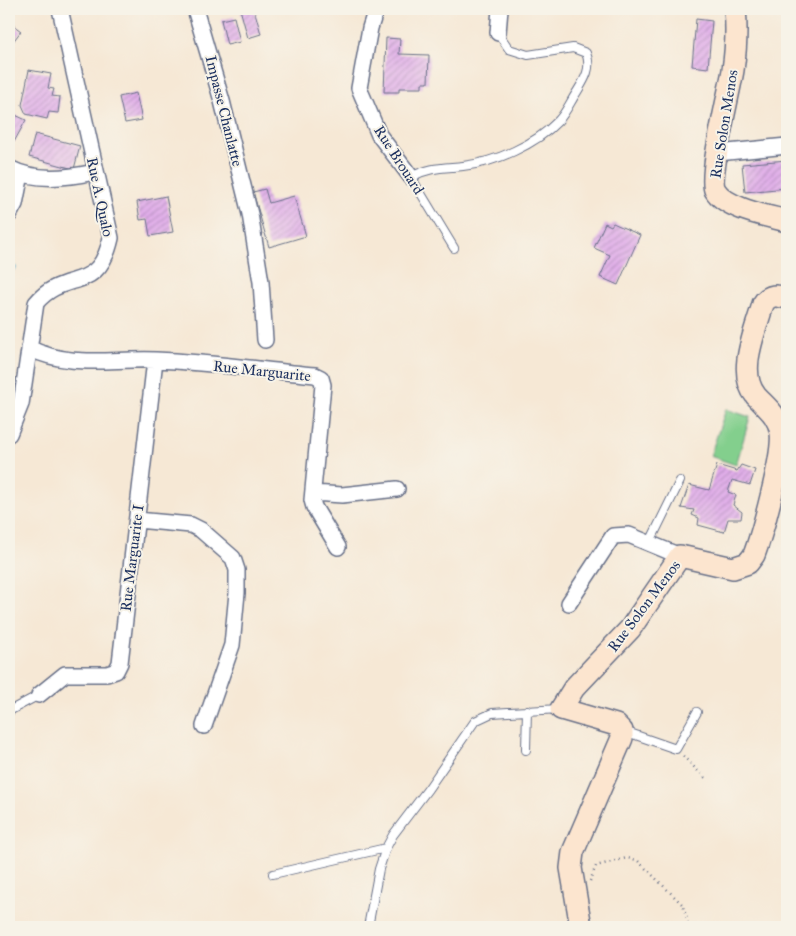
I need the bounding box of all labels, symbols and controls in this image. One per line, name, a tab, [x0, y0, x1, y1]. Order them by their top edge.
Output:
street label: Impasse Chanlatte	[202, 54, 246, 168]
street label: Rue Solon Menos	[707, 68, 741, 180]
street label: Rue Brouard	[370, 122, 428, 198]
street label: Rue A. Qualo	[83, 156, 117, 239]
street label: Rue Marguarite	[212, 357, 312, 385]
street label: Rue Marguarite I	[117, 503, 147, 613]
street label: Rue Solon Menos	[604, 557, 684, 655]

